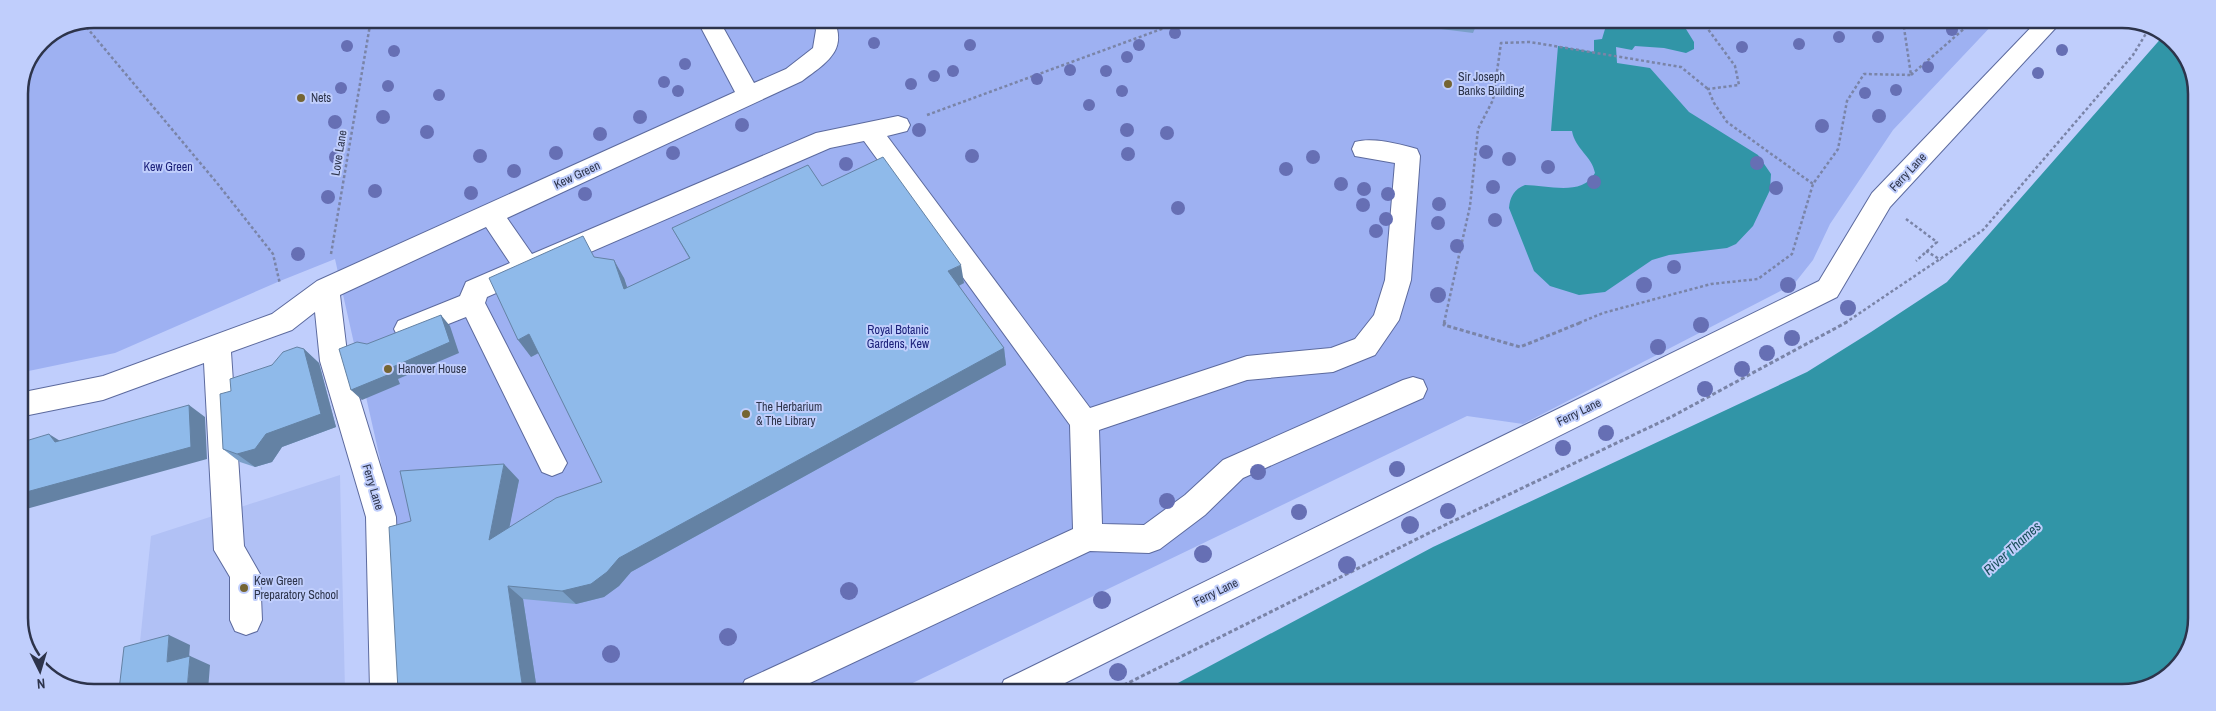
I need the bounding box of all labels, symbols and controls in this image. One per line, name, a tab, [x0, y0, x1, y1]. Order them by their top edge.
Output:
place label: Sir Joseph Banks Building	[1458, 69, 1525, 99]
marker: Sir Joseph Banks Building	[1442, 78, 1454, 90]
place label: Nets	[311, 90, 331, 106]
marker: Nets	[295, 92, 307, 104]
street label: Love Lane	[328, 129, 350, 177]
street label: Ferry Lane	[1886, 149, 1930, 195]
street label: Kew Green	[551, 157, 603, 193]
park label: Kew Green	[143, 159, 193, 175]
park label: Royal Botanic Gardens, Kew	[867, 322, 930, 352]
place label: Hanover House	[398, 361, 466, 377]
marker: Hanover House	[382, 363, 394, 375]
street label: Ferry Lane	[1554, 394, 1604, 430]
place label: The Herbarium & The Library	[756, 399, 822, 429]
marker: The Herbarium & The Library	[740, 408, 752, 420]
street label: Ferry Lane	[358, 462, 388, 512]
water label: River Thames	[1979, 517, 2045, 579]
place label: Kew Green Preparatory School	[254, 573, 338, 603]
street label: Ferry Lane	[1191, 574, 1241, 610]
marker: Kew Green Preparatory School	[238, 582, 250, 594]
north arrow	[15, 646, 65, 696]
text: N	[36, 675, 46, 693]

